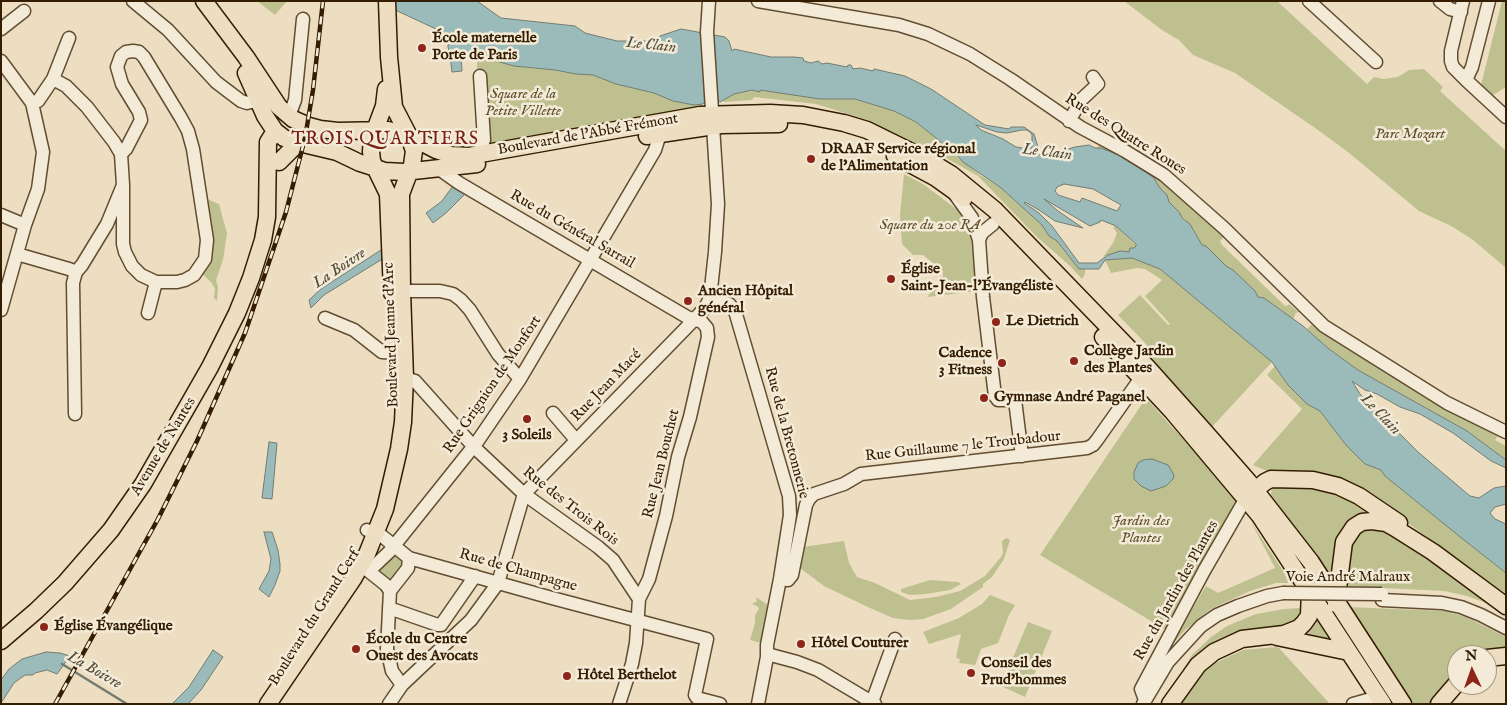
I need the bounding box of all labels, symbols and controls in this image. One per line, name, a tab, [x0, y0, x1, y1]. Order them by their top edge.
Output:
place label: École maternelle Porte de Paris	[432, 30, 537, 65]
water label: Le Clain	[625, 34, 677, 58]
marker: École maternelle Porte de Paris	[416, 42, 428, 54]
park label: Square de la Petite Villette	[485, 86, 561, 121]
street label: Rue des Quatre Roues	[1061, 90, 1189, 180]
street label: Boulevard de l'Abbé Frémont	[496, 110, 680, 160]
park label: Parc Mozart	[1375, 126, 1445, 144]
district label: TROIS QUARTIERS	[289, 129, 481, 151]
water label: Le Clain	[1021, 140, 1073, 166]
place label: DRAAF Service régional de l'Alimentation	[821, 141, 976, 176]
marker: DRAAF Service régional de l'Alimentation	[805, 153, 817, 165]
street label: Rue du Général Sarrail	[506, 187, 638, 273]
park label: Square du 20e RA	[879, 217, 981, 235]
water label: La Boivre	[310, 244, 370, 294]
place label: Église Saint-Jean-l'Évangéliste	[901, 261, 1053, 296]
street label: Boulevard Jeanne d’Arc	[380, 262, 404, 408]
marker: Église Saint-Jean-l'Évangéliste	[885, 273, 897, 285]
place label: Ancien Hôpital général	[698, 283, 793, 318]
marker: Ancien Hôpital général	[682, 295, 694, 307]
street label: Rue Grignion de Monfort	[440, 313, 546, 457]
place label: Le Dietrich	[1006, 313, 1079, 331]
marker: Le Dietrich	[990, 316, 1002, 328]
place label: Collège Jardin des Plantes	[1084, 343, 1174, 378]
place label: Cadence 3 Fitness	[939, 345, 992, 380]
street label: Rue Jean Macé	[568, 346, 646, 426]
marker: Collège Jardin des Plantes	[1068, 355, 1080, 367]
marker: Cadence 3 Fitness	[996, 357, 1008, 369]
street label: Rue de la Bretonnerie	[760, 365, 812, 501]
place label: Gymnase André Paganel	[994, 389, 1145, 407]
water label: Le Clain	[1356, 390, 1404, 440]
marker: Gymnase André Paganel	[978, 392, 990, 404]
street label: Avenue de Nantes	[128, 395, 200, 499]
street label: Rue Jean Bouchet	[640, 408, 684, 520]
marker: 3 Soleils	[521, 413, 533, 425]
place label: 3 Soleils	[503, 427, 551, 445]
street label: Rue Guillaume 7 le Troubadour	[864, 428, 1062, 466]
street label: Rue des Trois Rois	[518, 464, 622, 550]
park label: Jardin des Plantes	[1112, 513, 1170, 548]
street label: Rue du Jardin des Plantes	[1131, 518, 1223, 664]
street label: Rue de Champagne	[457, 546, 579, 596]
street label: Boulevard du Grand Cerf	[266, 547, 364, 689]
street label: Voie André Malraux	[1286, 569, 1410, 587]
place label: Église Évangélique	[54, 618, 173, 636]
marker: Église Évangélique	[38, 621, 50, 633]
place label: École du Centre Ouest des Avocats	[366, 631, 478, 666]
place label: Hôtel Couturer	[811, 635, 908, 653]
marker: Hôtel Couturer	[795, 638, 807, 650]
marker: École du Centre Ouest des Avocats	[350, 643, 362, 655]
north arrow	[1447, 645, 1497, 695]
text: N	[1465, 647, 1478, 665]
water label: La Boivre	[63, 648, 125, 694]
place label: Conseil des Prud'hommes	[981, 655, 1066, 690]
place label: Hôtel Berthelot	[577, 667, 677, 685]
marker: Conseil des Prud'hommes	[965, 667, 977, 679]
marker: Hôtel Berthelot	[561, 670, 573, 682]

